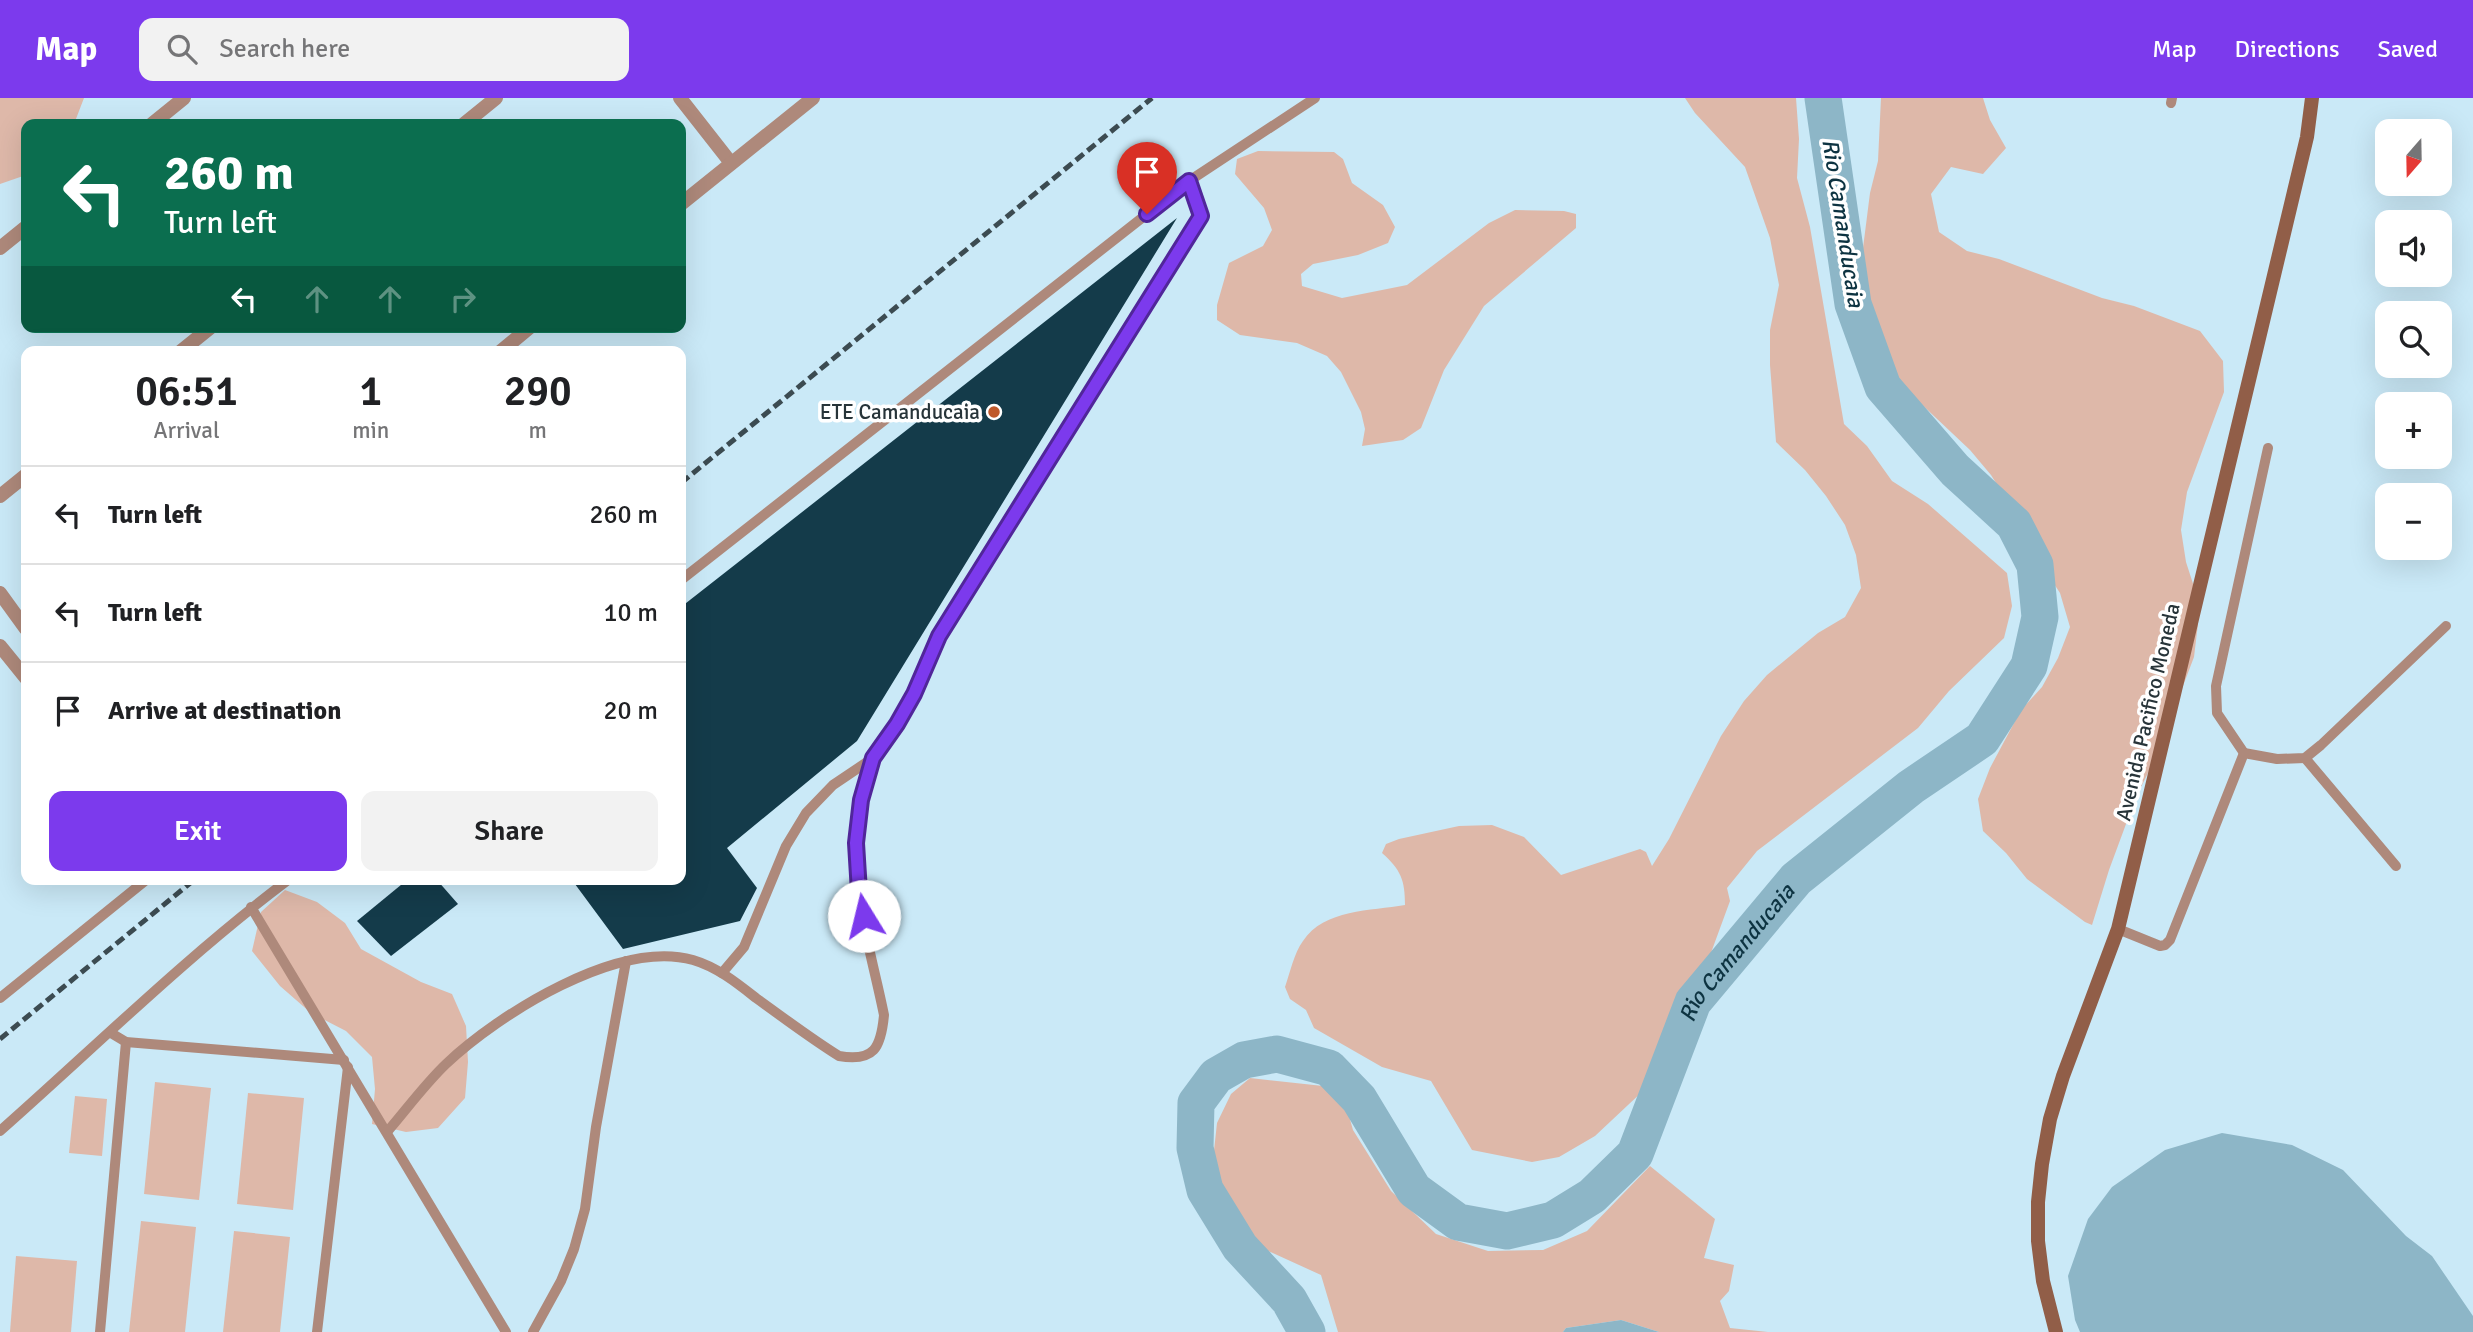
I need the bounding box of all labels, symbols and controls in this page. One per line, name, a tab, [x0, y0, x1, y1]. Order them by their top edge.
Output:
search box	[139, 18, 629, 81]
text: Map	[35, 29, 97, 70]
icon: search	[163, 30, 201, 68]
text: Search here	[219, 33, 350, 65]
text: Map	[2152, 34, 2197, 64]
text: Directions	[2235, 34, 2340, 64]
text: Saved	[2378, 34, 2438, 64]
north arrow	[2375, 119, 2452, 196]
map controls	[2375, 119, 2452, 560]
water label: Rio Camanducaia	[1815, 137, 1871, 311]
pin	[1117, 142, 1177, 214]
text: 260 m	[164, 143, 294, 203]
icon: left	[49, 147, 140, 238]
icon: arrive	[1128, 153, 1166, 191]
text: Turn left	[164, 203, 277, 242]
button: sound	[2375, 210, 2452, 287]
icon: left	[225, 280, 263, 318]
icon: ahead	[298, 280, 336, 318]
icon: ahead	[371, 280, 409, 318]
icon: right	[444, 280, 482, 318]
button: search	[2375, 301, 2452, 378]
text: 06:51	[135, 366, 238, 417]
text: 1	[359, 366, 382, 417]
text: 290	[504, 366, 572, 417]
button: +	[2375, 392, 2452, 469]
place label: ETE Camanducaia	[820, 399, 980, 425]
marker: ETE Camanducaia	[986, 404, 1002, 420]
text: Arrival	[153, 416, 220, 445]
text: min	[352, 416, 389, 445]
text: m	[528, 416, 547, 445]
button: −	[2375, 483, 2452, 560]
icon: left	[49, 496, 87, 534]
text: Turn left	[108, 499, 202, 531]
text: 260 m	[589, 499, 658, 531]
icon: left	[49, 594, 87, 632]
text: Turn left	[108, 597, 202, 629]
text: 10 m	[603, 597, 658, 629]
street label: Avenida Pacifico Moneda	[2110, 601, 2186, 823]
icon: arrive	[49, 692, 87, 730]
text: Arrive at destination	[108, 695, 341, 727]
text: 20 m	[603, 695, 658, 727]
button: Exit	[49, 791, 347, 871]
button: Share	[361, 791, 658, 871]
water label: Rio Camanducaia	[1672, 876, 1801, 1026]
position arrow	[827, 879, 901, 953]

